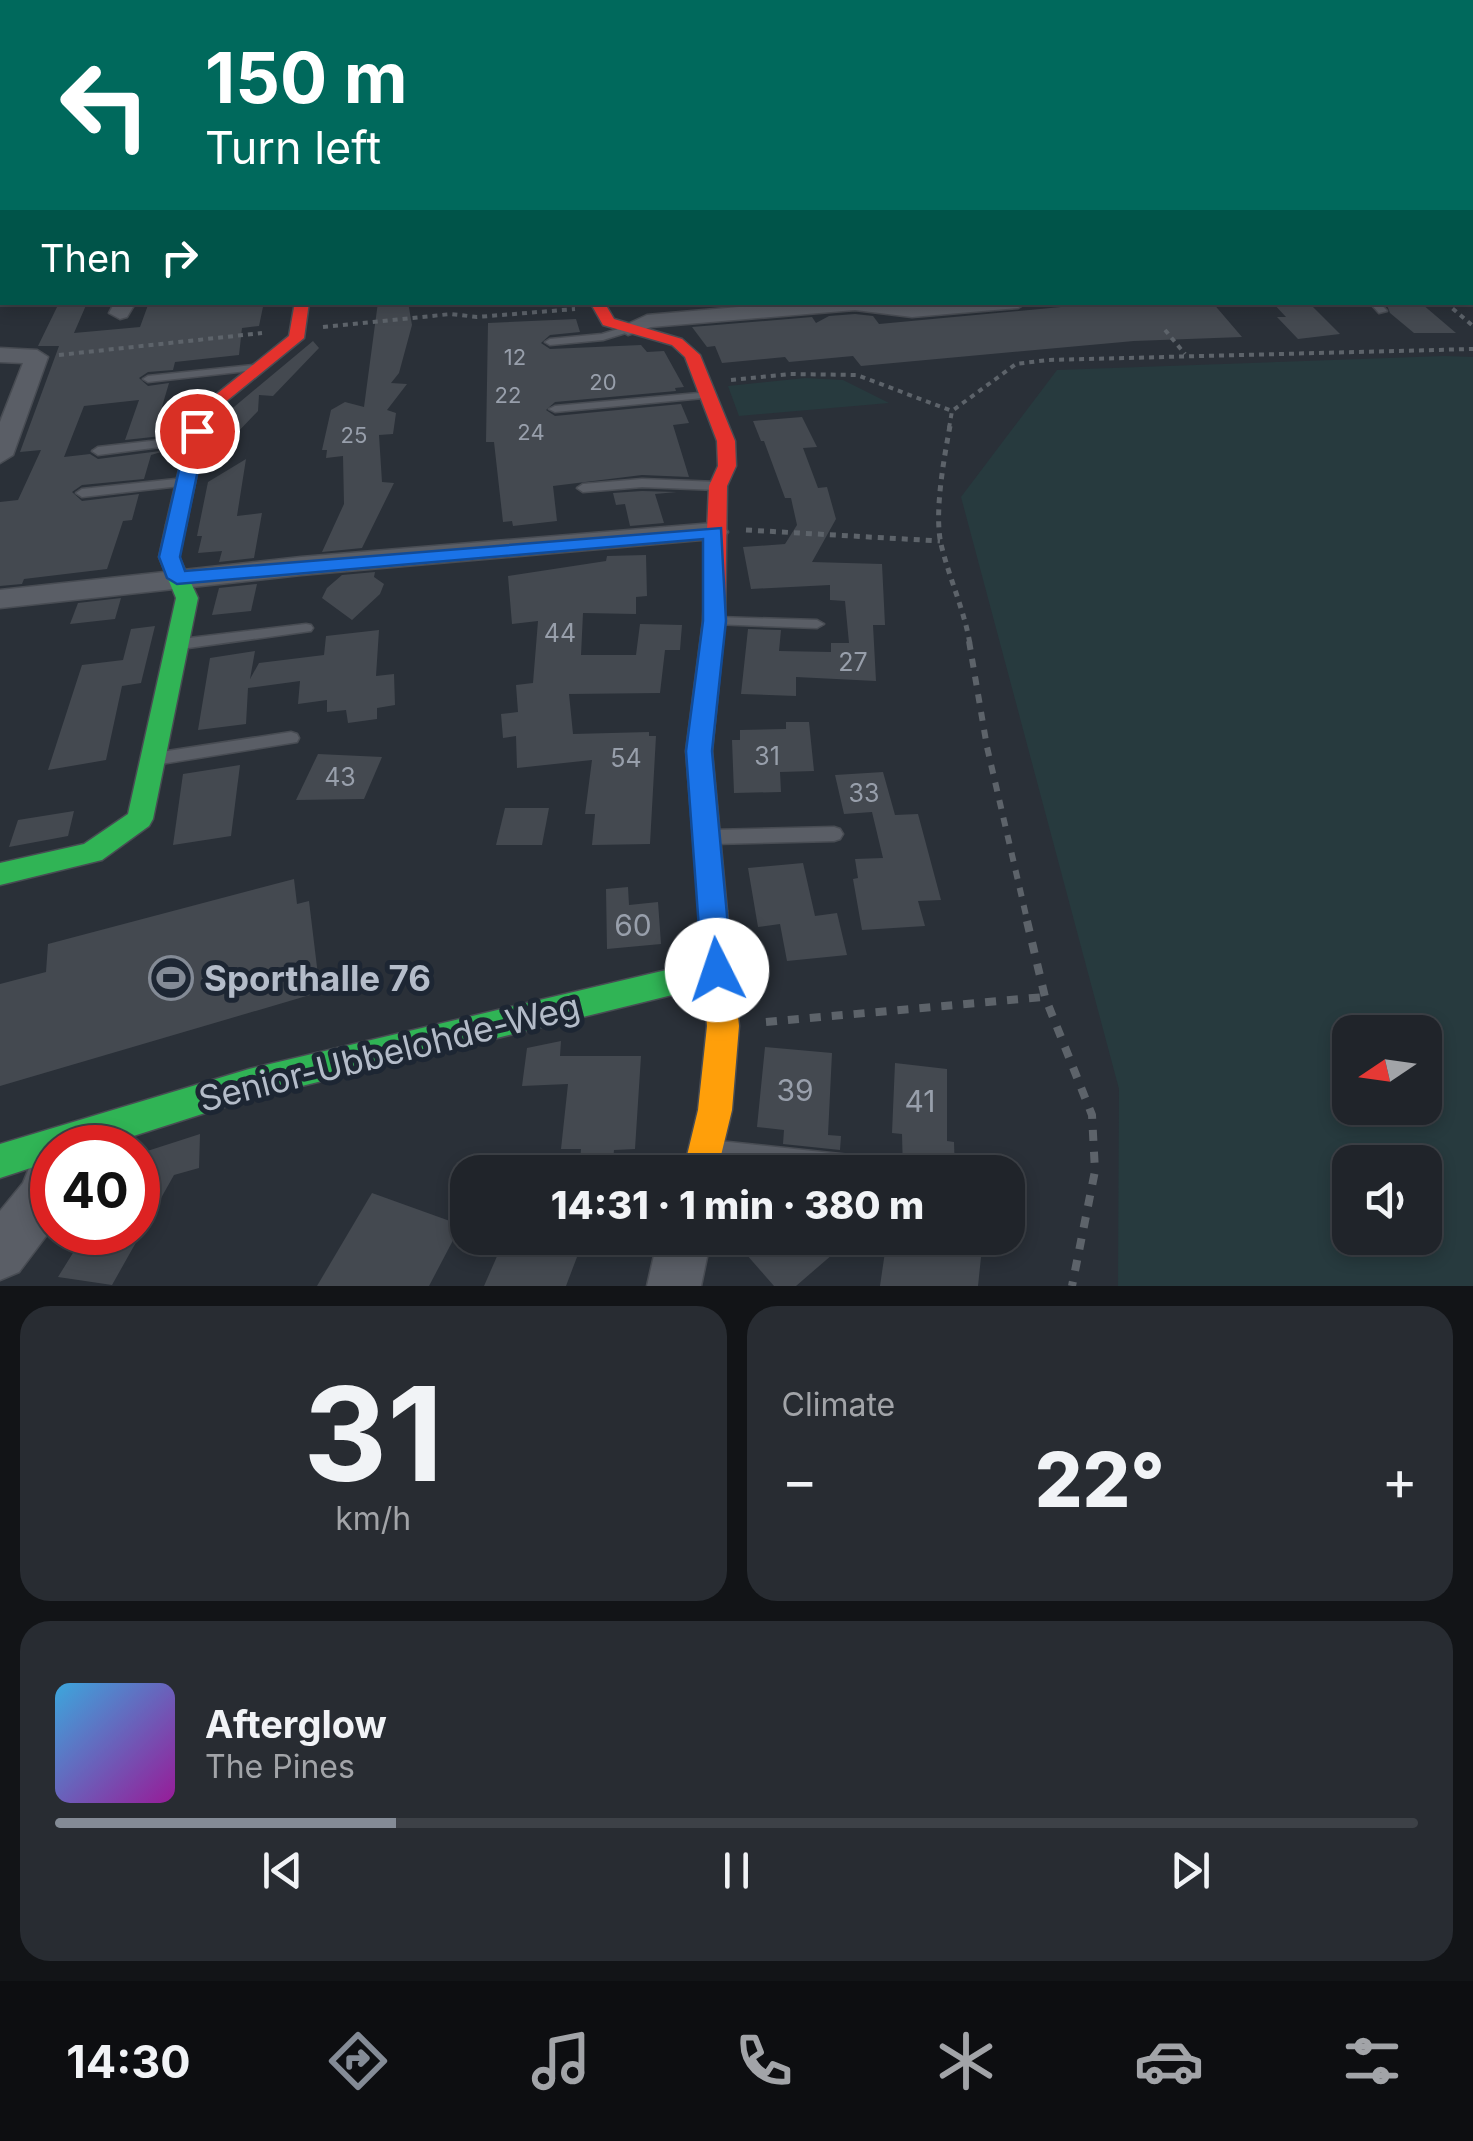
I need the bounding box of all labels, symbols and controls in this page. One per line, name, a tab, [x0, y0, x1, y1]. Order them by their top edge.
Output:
text: 150 m	[205, 35, 408, 120]
icon: left	[40, 40, 170, 170]
text: Turn left	[205, 120, 381, 175]
icon: right	[152, 230, 207, 285]
text: Then	[40, 235, 132, 281]
house number: 12	[504, 344, 526, 370]
house number: 20	[589, 369, 617, 395]
house number: 22	[495, 382, 521, 408]
pin	[155, 389, 240, 474]
icon: arrive	[170, 404, 225, 459]
house number: 24	[517, 419, 545, 445]
house number: 25	[341, 422, 367, 448]
house number: 44	[544, 618, 576, 648]
house number: 27	[838, 647, 868, 677]
house number: 31	[754, 741, 780, 771]
house number: 54	[610, 743, 642, 773]
house number: 43	[324, 762, 356, 792]
house number: 33	[849, 778, 879, 808]
house number: 60	[614, 907, 652, 943]
position arrow	[665, 918, 769, 1022]
sports icon: Sporthalle 76	[148, 955, 194, 1001]
place label: Sporthalle 76	[204, 957, 431, 999]
street label: Senior-Ubbelohde-Weg	[194, 984, 584, 1120]
north arrow	[1332, 1015, 1442, 1125]
map controls	[1332, 1015, 1442, 1255]
house number: 39	[776, 1072, 814, 1108]
house number: 41	[905, 1083, 936, 1119]
speed limit sign: 40	[30, 1125, 160, 1255]
button: sound	[1332, 1145, 1442, 1255]
text: 14:31 · 1 min · 380 m	[551, 1182, 924, 1228]
text: 31	[303, 1355, 443, 1512]
text: Climate	[782, 1385, 895, 1424]
text: 22°	[1035, 1434, 1165, 1525]
text: −	[782, 1447, 818, 1513]
text: +	[1382, 1447, 1418, 1513]
text: km/h	[335, 1499, 411, 1538]
text: Afterglow	[205, 1701, 387, 1747]
text: The Pines	[205, 1747, 355, 1786]
icon: previous	[255, 1843, 310, 1898]
icon: pause	[709, 1843, 764, 1898]
icon: next	[1163, 1843, 1218, 1898]
icon: directions	[323, 2026, 393, 2096]
icon: music	[526, 2026, 596, 2096]
icon: phone	[729, 2026, 799, 2096]
icon: climate	[931, 2026, 1001, 2096]
icon: car	[1134, 2026, 1204, 2096]
icon: filters	[1337, 2026, 1407, 2096]
text: 14:30	[66, 2034, 191, 2089]

